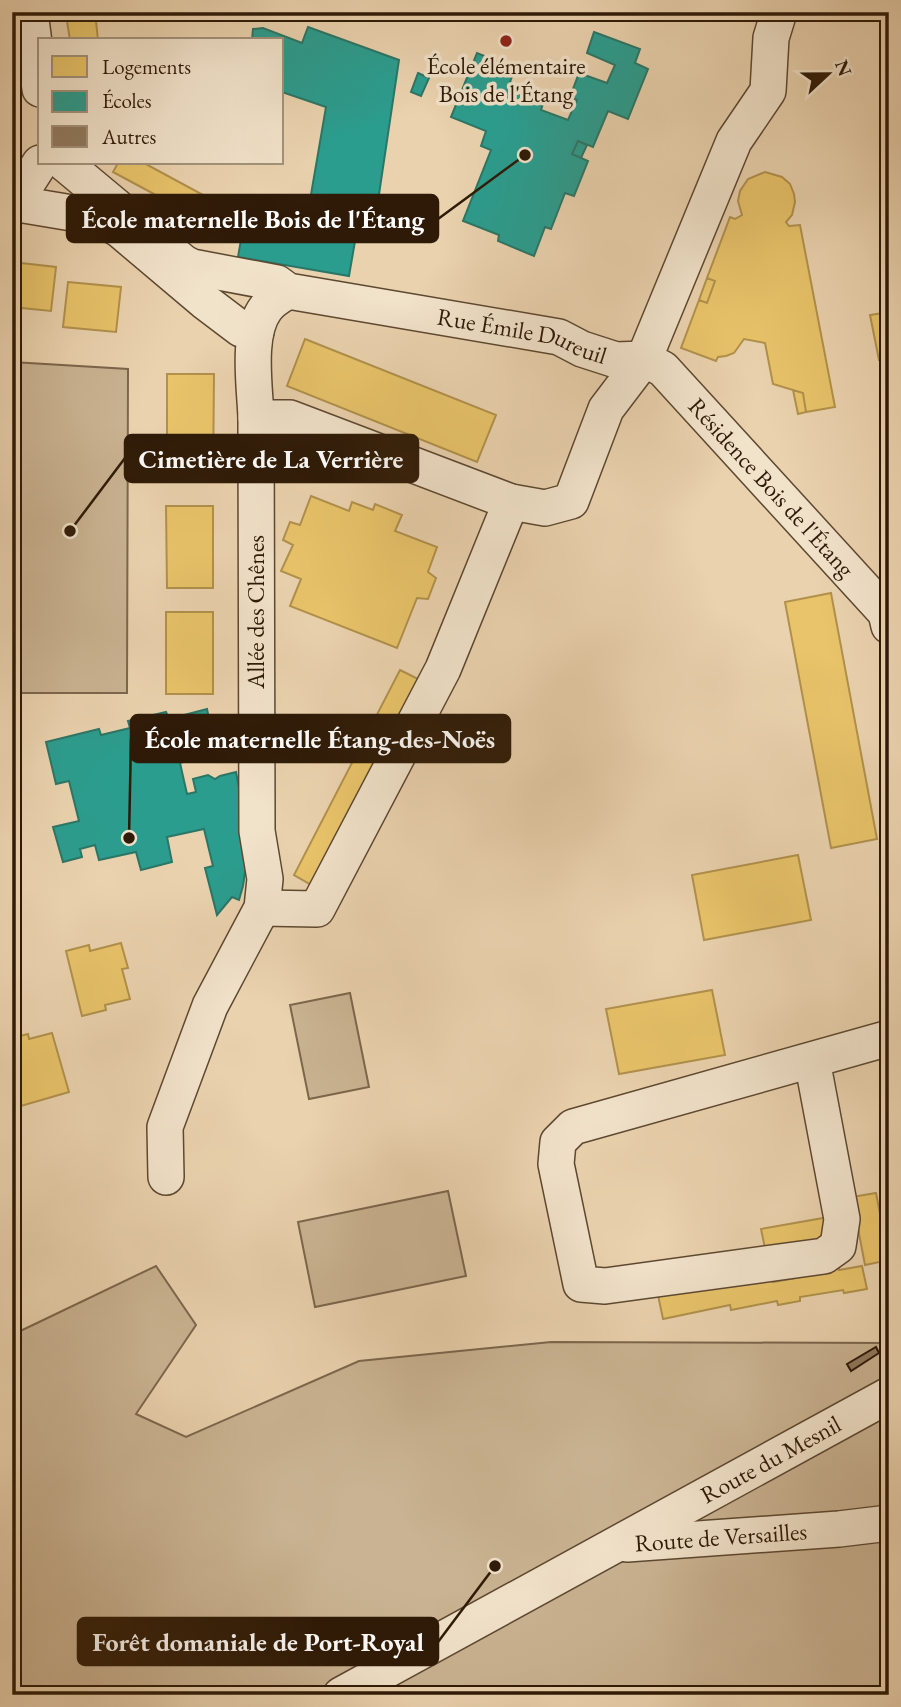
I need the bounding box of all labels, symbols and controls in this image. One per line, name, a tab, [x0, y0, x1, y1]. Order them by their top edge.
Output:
marker: École élémentaire Bois de l'Étang	[498, 33, 514, 49]
legend	[38, 38, 284, 164]
north arrow	[792, 38, 862, 108]
place label: École élémentaire Bois de l'Étang	[426, 50, 586, 109]
text: Logements	[102, 53, 191, 80]
text: N	[829, 56, 858, 80]
text: Écoles	[102, 87, 152, 114]
text: Autres	[101, 123, 156, 150]
callout: École maternelle Bois de l'Étang	[67, 195, 438, 242]
text: École maternelle Bois de l'Étang	[81, 202, 426, 236]
street label: Rue Émile Dureuil	[435, 301, 611, 371]
street label: Résidence Bois de l'Étang	[682, 391, 862, 584]
callout: Cimetière de La Verrière	[125, 435, 418, 482]
text: Cimetière de La Verrière	[139, 442, 404, 476]
street label: Allée des Chênes	[240, 535, 271, 690]
callout: École maternelle Étang-des-Noës	[131, 715, 510, 762]
text: École maternelle Étang-des-Noës	[145, 722, 495, 756]
street label: Route du Mesnil	[695, 1408, 846, 1510]
street label: Route de Versailles	[633, 1515, 808, 1558]
callout: Forêt domaniale de Port-Royal	[78, 1618, 438, 1665]
text: Forêt domaniale de Port-Royal	[92, 1625, 424, 1659]

